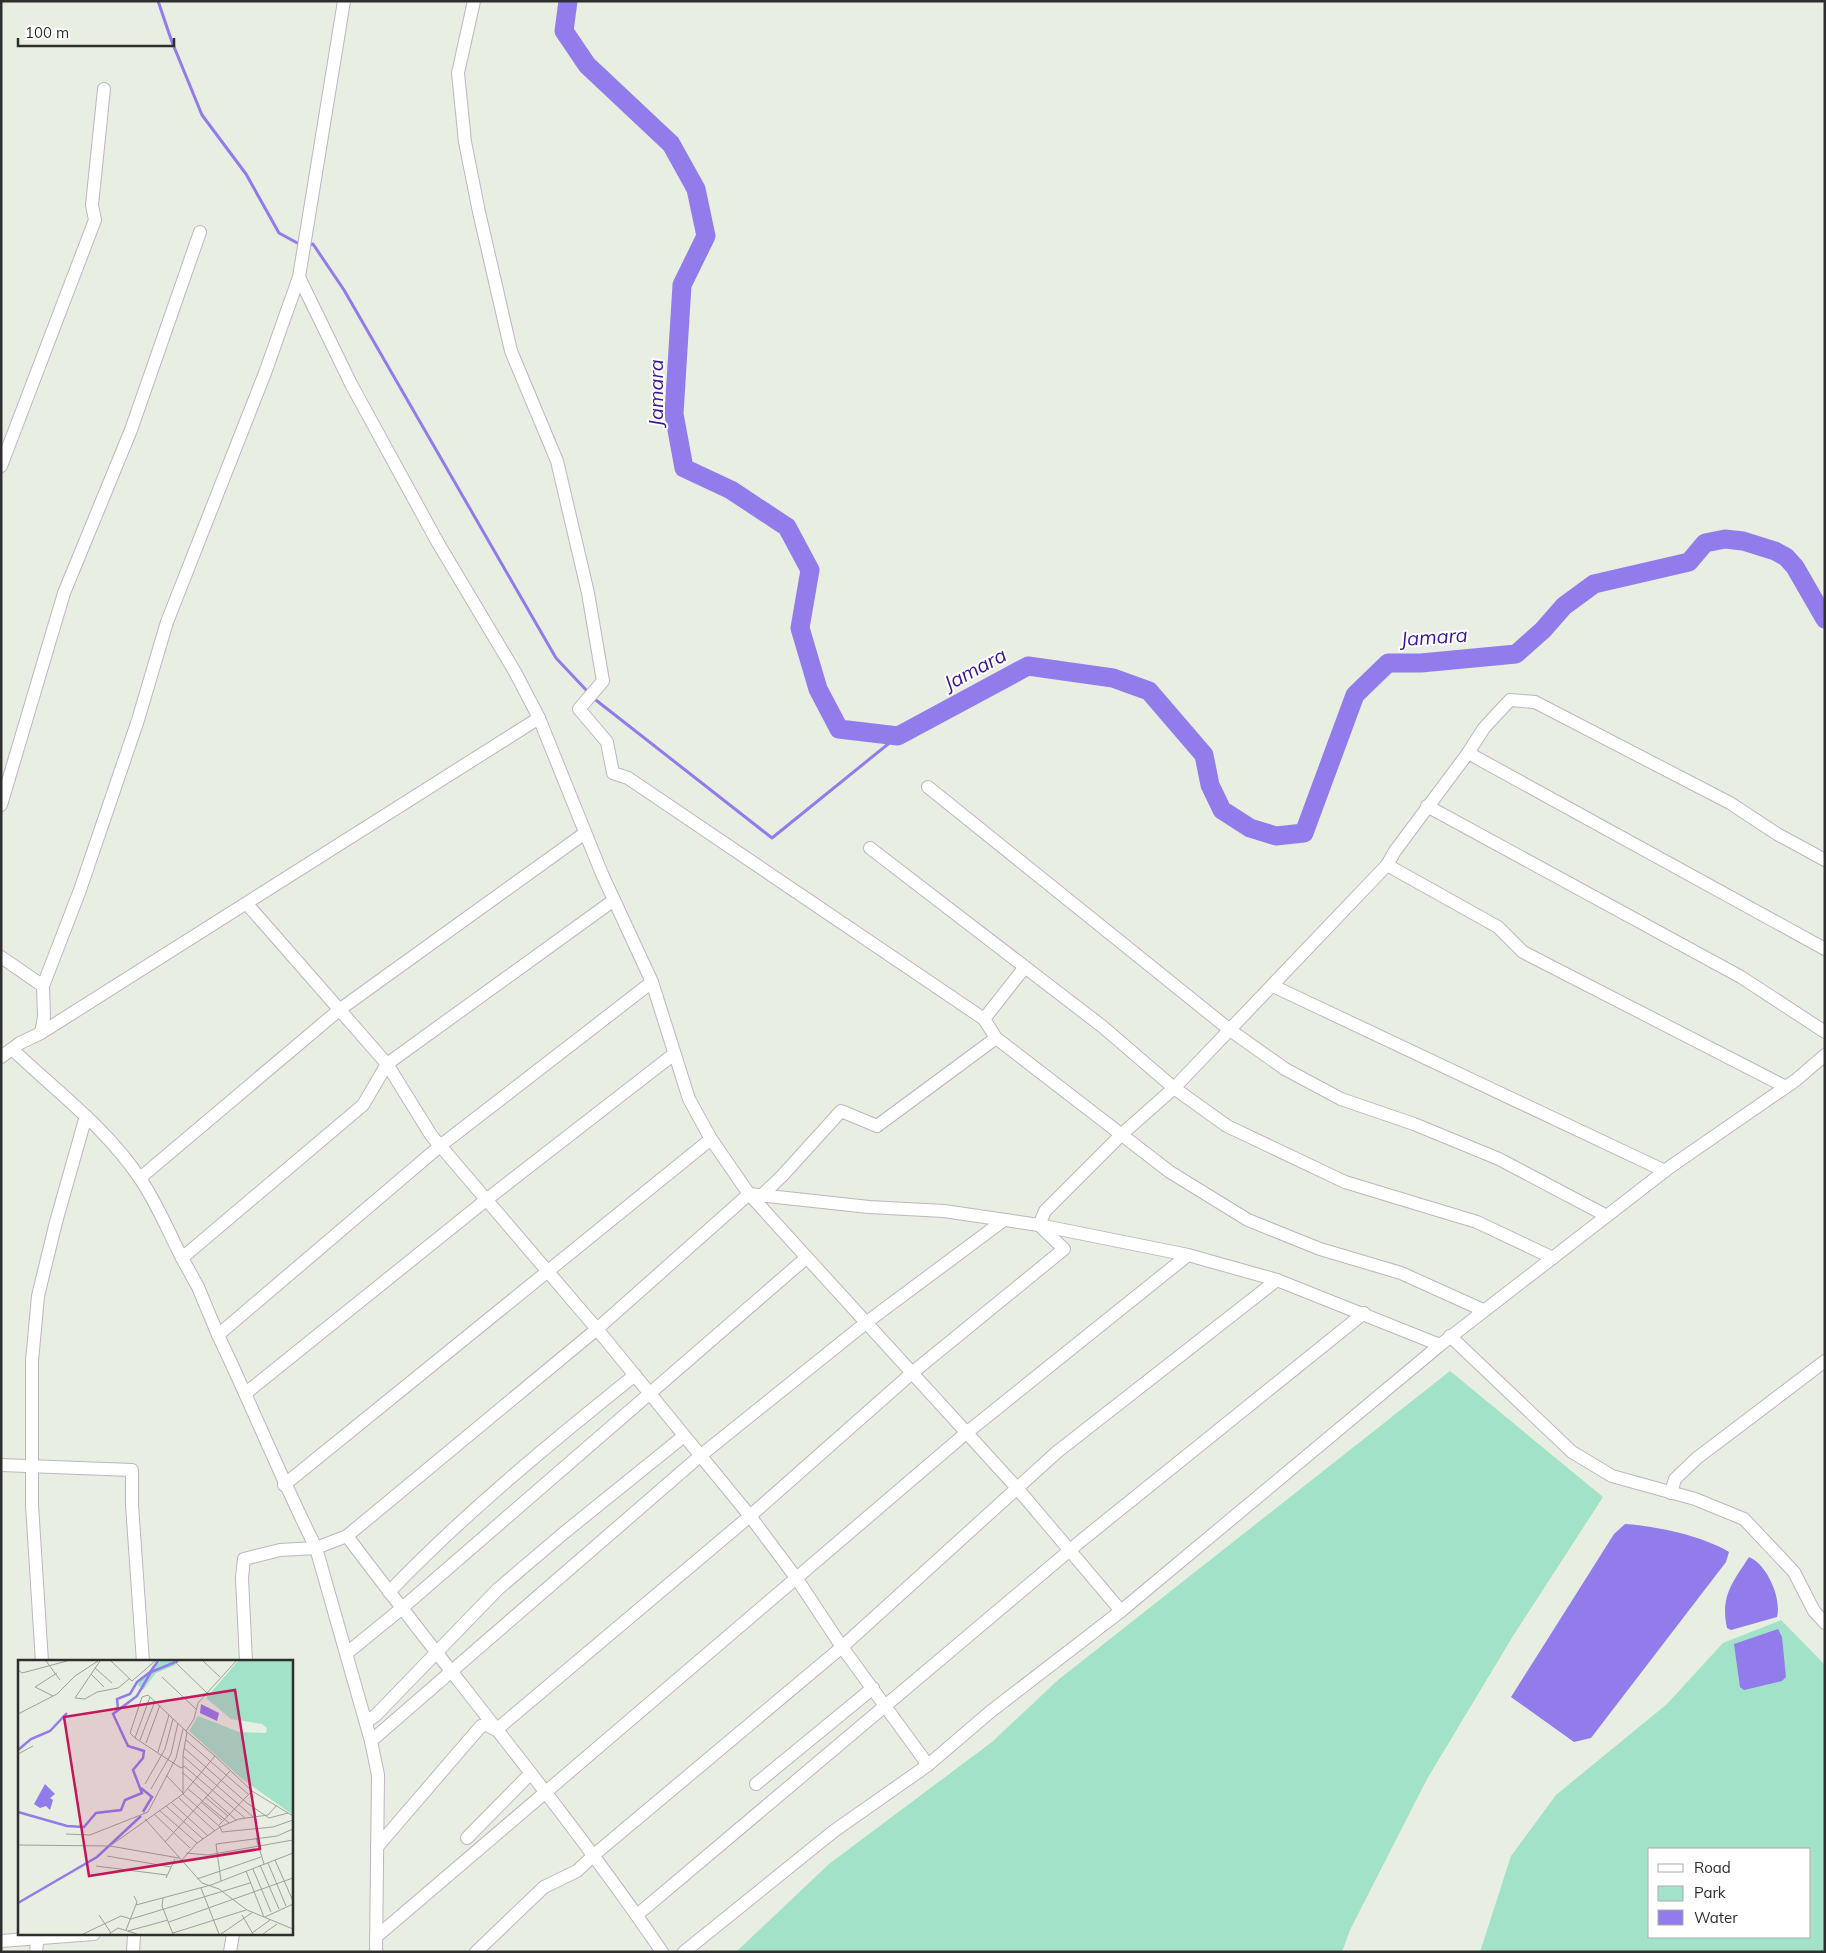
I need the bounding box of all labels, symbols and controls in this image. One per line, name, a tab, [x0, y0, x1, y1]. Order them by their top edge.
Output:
scale bar	[18, 15, 174, 47]
text: 100 m	[25, 23, 69, 42]
water label: Jamara	[643, 359, 668, 429]
water label: Jamara	[1398, 622, 1468, 651]
water label: Jamara	[937, 642, 1010, 696]
inset map	[18, 1660, 292, 1936]
legend	[1648, 1848, 1811, 1938]
text: Road	[1694, 1858, 1731, 1877]
text: Park	[1694, 1883, 1726, 1902]
text: Water	[1694, 1908, 1738, 1927]

